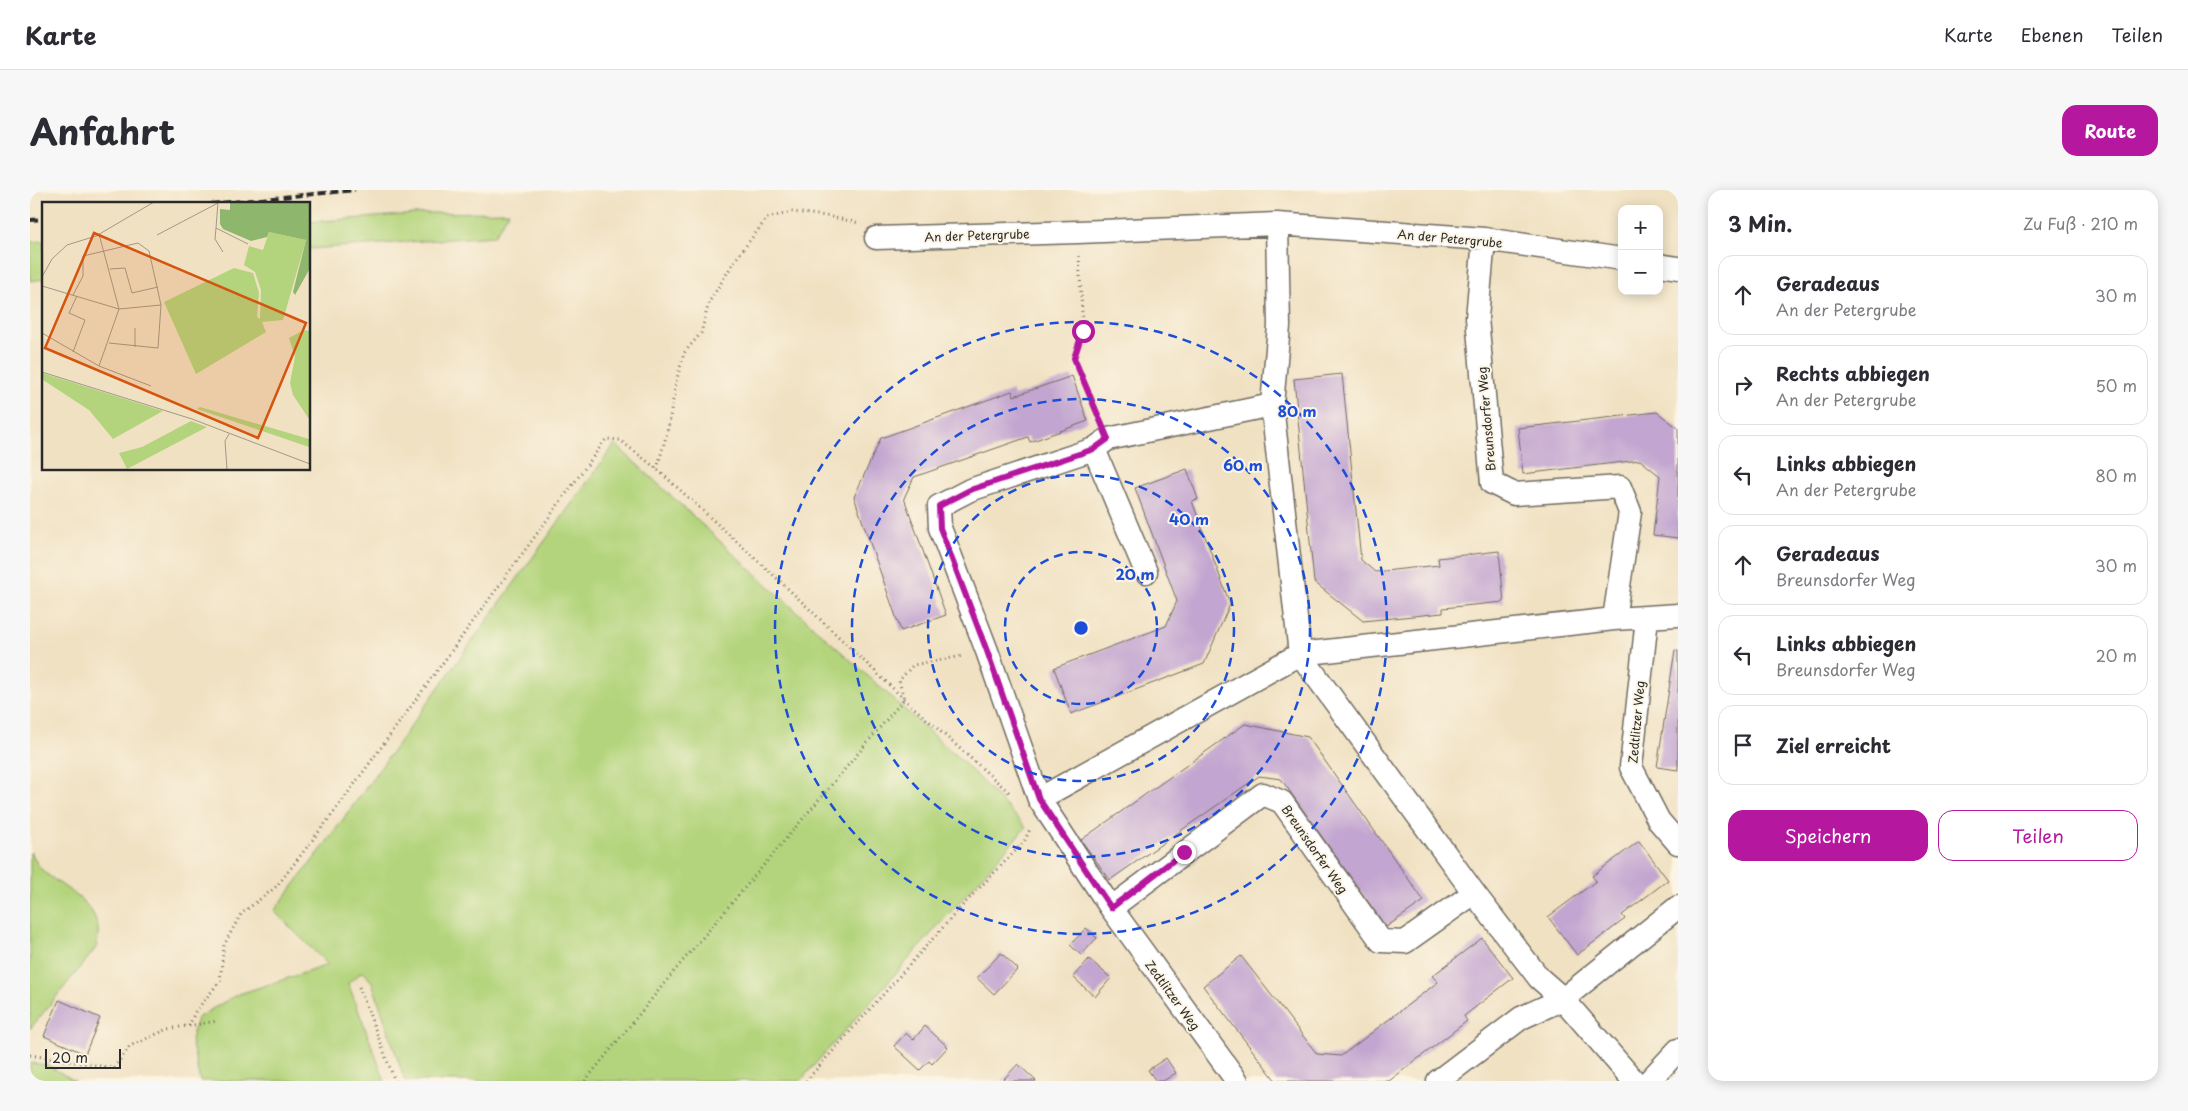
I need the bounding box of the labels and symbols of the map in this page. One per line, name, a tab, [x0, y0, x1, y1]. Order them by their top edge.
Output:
inset map	[42, 202, 310, 470]
street label: An der Petergrube	[924, 224, 1030, 246]
street label: An der Petergrube	[1397, 224, 1504, 252]
route start	[1072, 320, 1095, 343]
street label: Breunsdorfer Weg	[1472, 366, 1500, 472]
text: 80 m	[1277, 399, 1317, 422]
text: 60 m	[1223, 453, 1263, 476]
text: 40 m	[1169, 507, 1209, 530]
text: 20 m	[1116, 562, 1154, 585]
centre of rings	[1072, 619, 1090, 637]
street label: Zedtlitzer Weg	[1623, 680, 1649, 764]
street label: Breunsdorfer Weg	[1278, 801, 1352, 897]
route end	[1173, 841, 1196, 864]
street label: Zedtlitzer Weg	[1141, 956, 1205, 1034]
scale bar	[45, 1046, 121, 1069]

